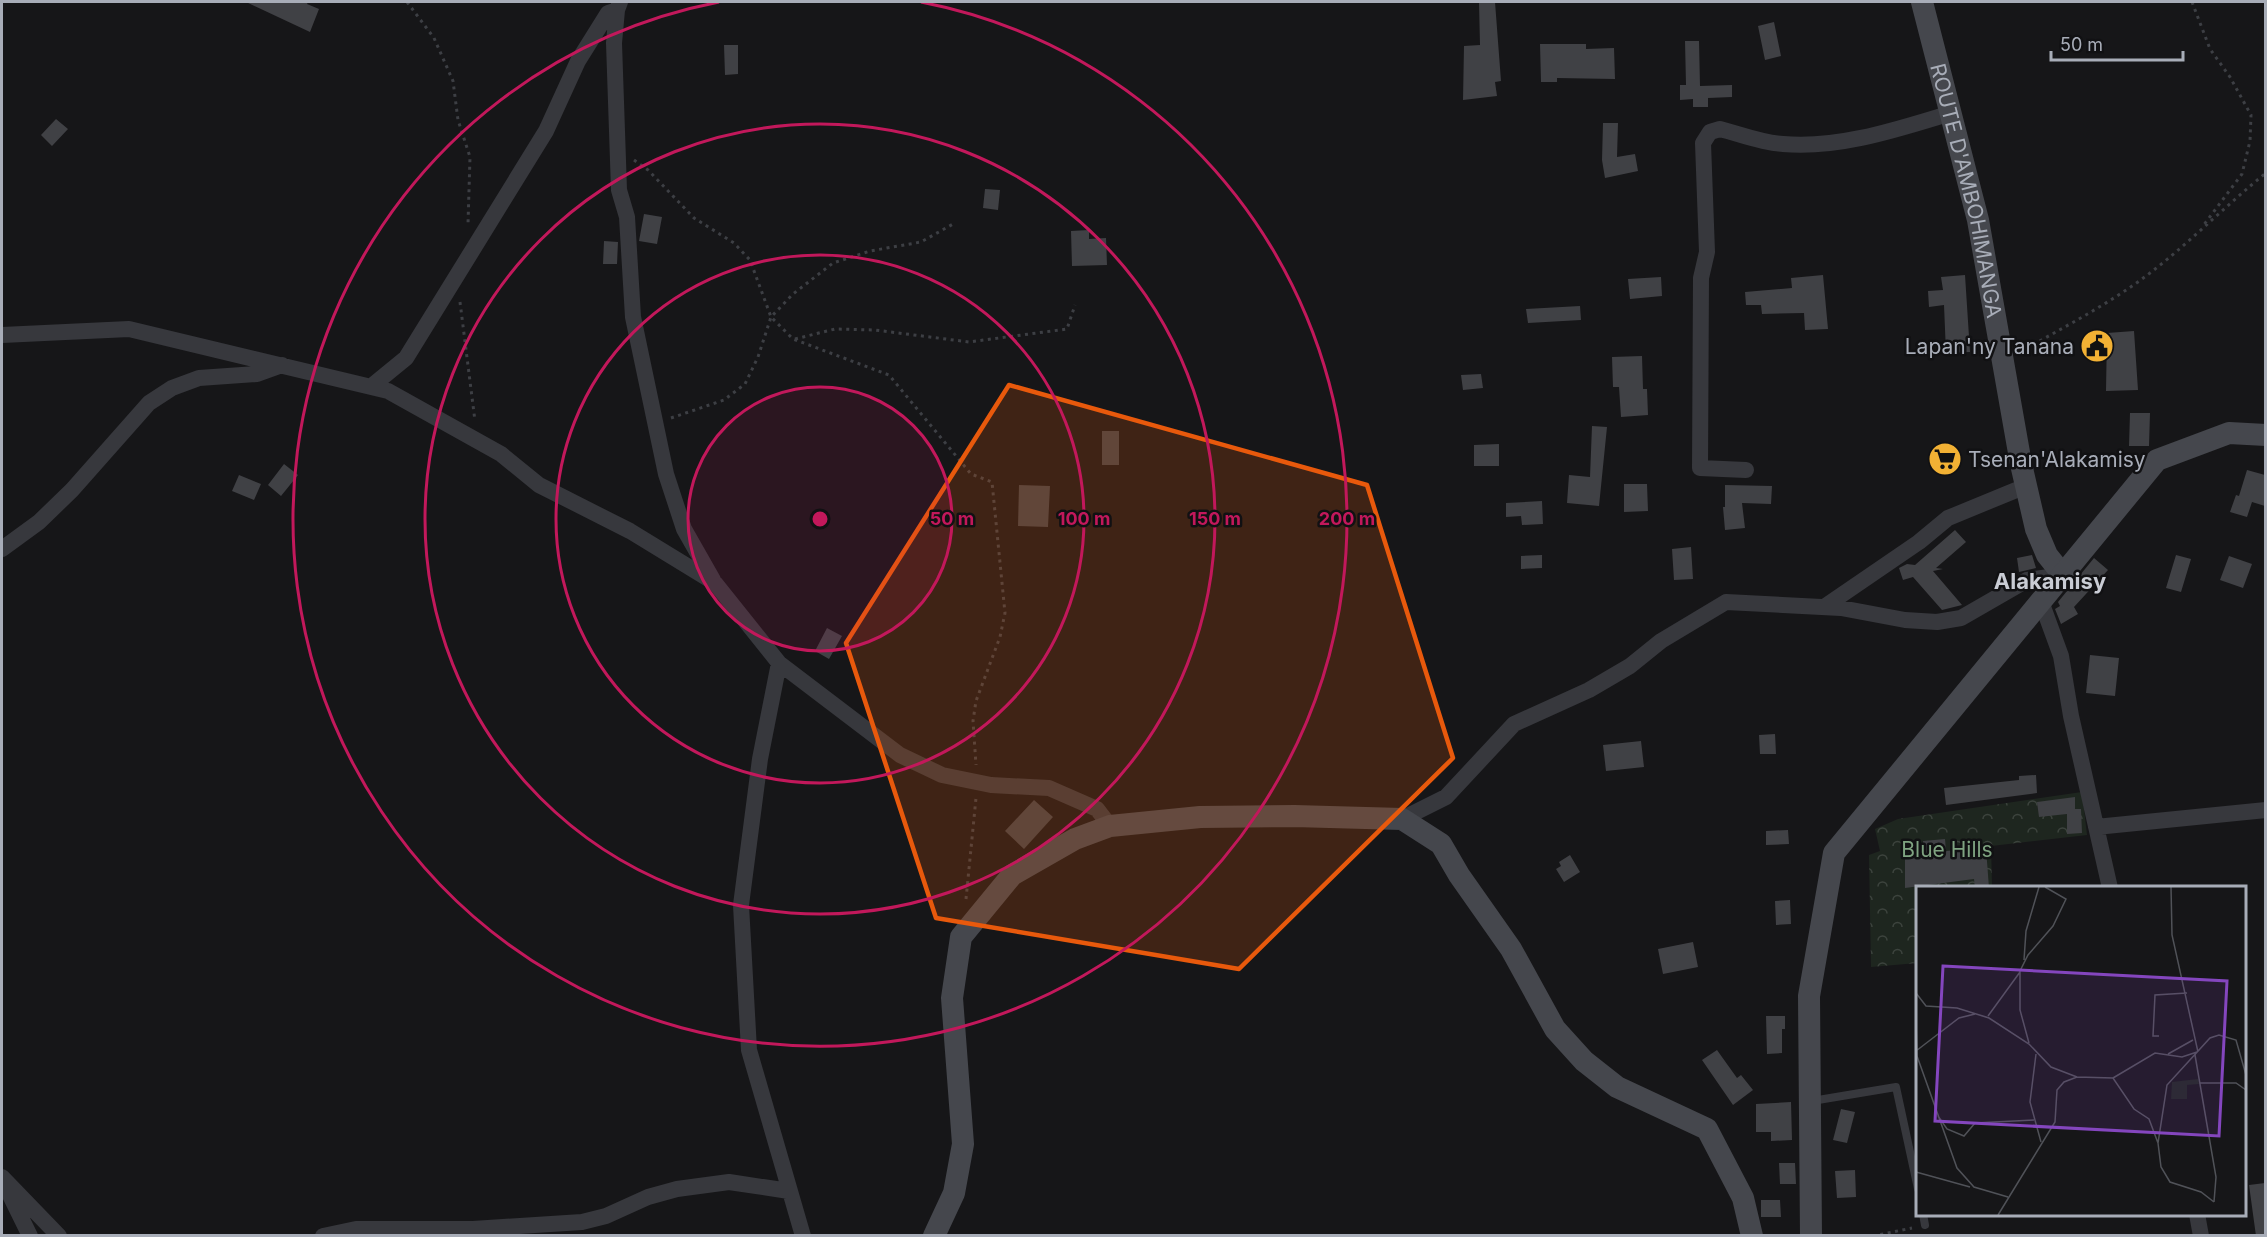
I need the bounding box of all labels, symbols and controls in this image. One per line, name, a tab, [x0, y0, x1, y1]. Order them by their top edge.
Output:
scale bar	[2051, 24, 2183, 62]
text: 50 m	[2060, 34, 2103, 55]
street label: ROUTE D'AMBOHIMANGA	[1926, 61, 2008, 320]
public building icon: Lapan'ny Tanana	[2079, 328, 2115, 364]
place label: Lapan'ny Tanana	[1905, 334, 2074, 359]
supermarket icon: Tsenan'Alakamisy	[1927, 441, 1963, 477]
place label: Tsenan'Alakamisy	[1968, 447, 2146, 472]
text: 50 m	[930, 508, 974, 529]
text: 100 m	[1058, 508, 1110, 529]
text: 150 m	[1189, 508, 1241, 529]
text: 200 m	[1319, 508, 1375, 529]
centre of rings	[810, 509, 830, 529]
district label: Alakamisy	[1994, 568, 2106, 594]
park label: Blue Hills	[1901, 837, 1993, 862]
inset map	[1916, 886, 2246, 1216]

